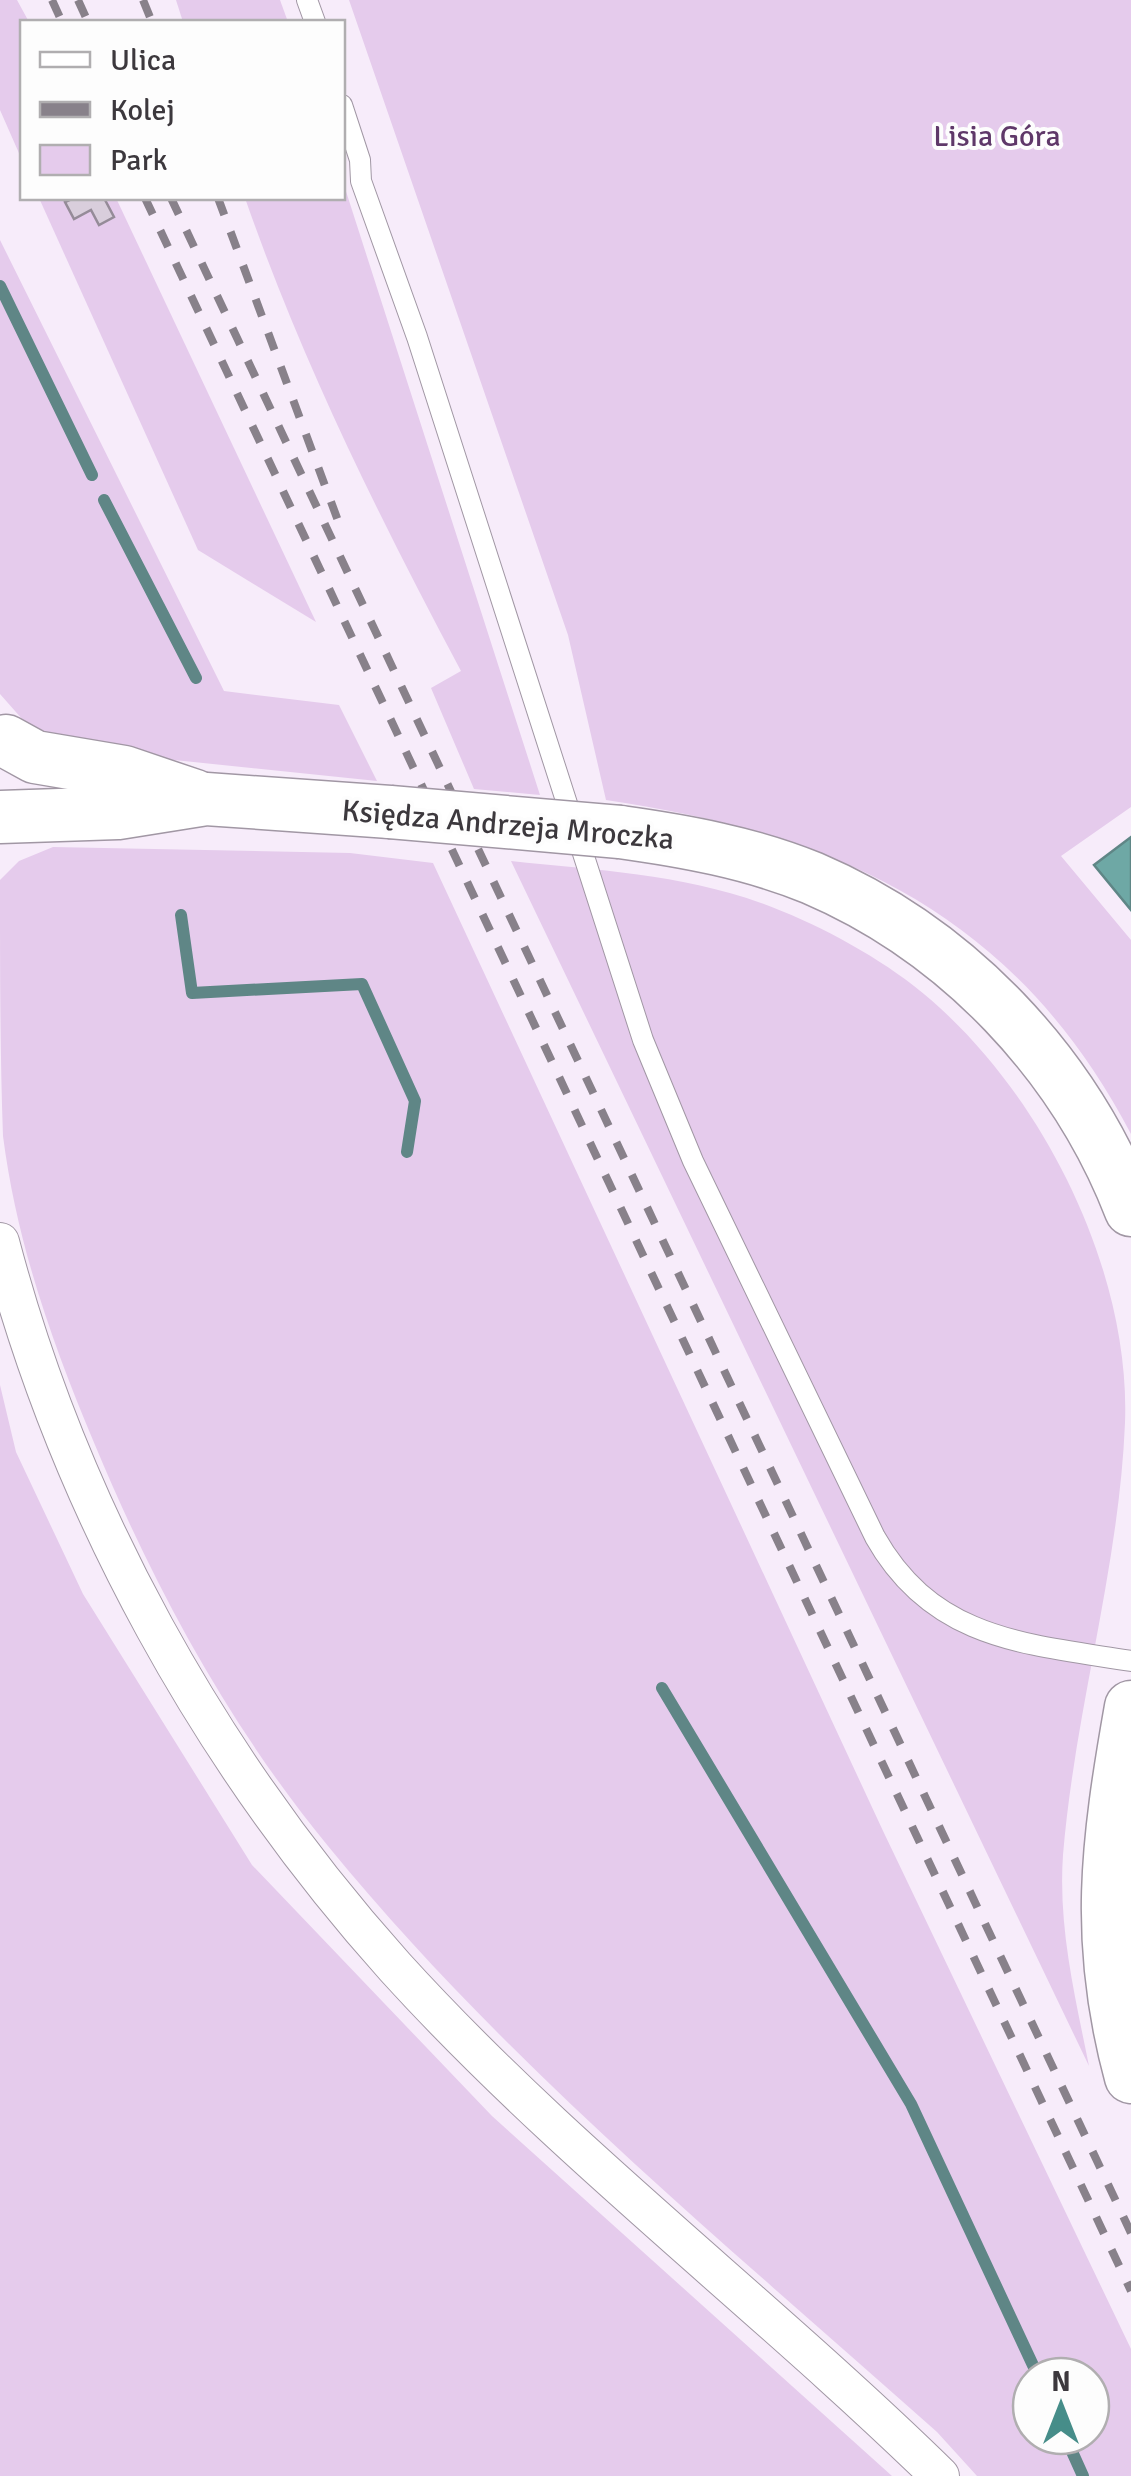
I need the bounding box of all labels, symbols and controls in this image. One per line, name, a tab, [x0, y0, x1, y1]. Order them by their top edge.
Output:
legend	[20, 20, 345, 200]
text: Ulica	[110, 42, 176, 79]
text: Kolej	[110, 92, 175, 129]
park label: Lisia Góra	[933, 118, 1061, 155]
text: Park	[110, 142, 168, 179]
street label: Księdza Andrzeja Mroczka	[340, 792, 676, 858]
north arrow	[1011, 2356, 1111, 2456]
text: N	[1051, 2365, 1071, 2399]

